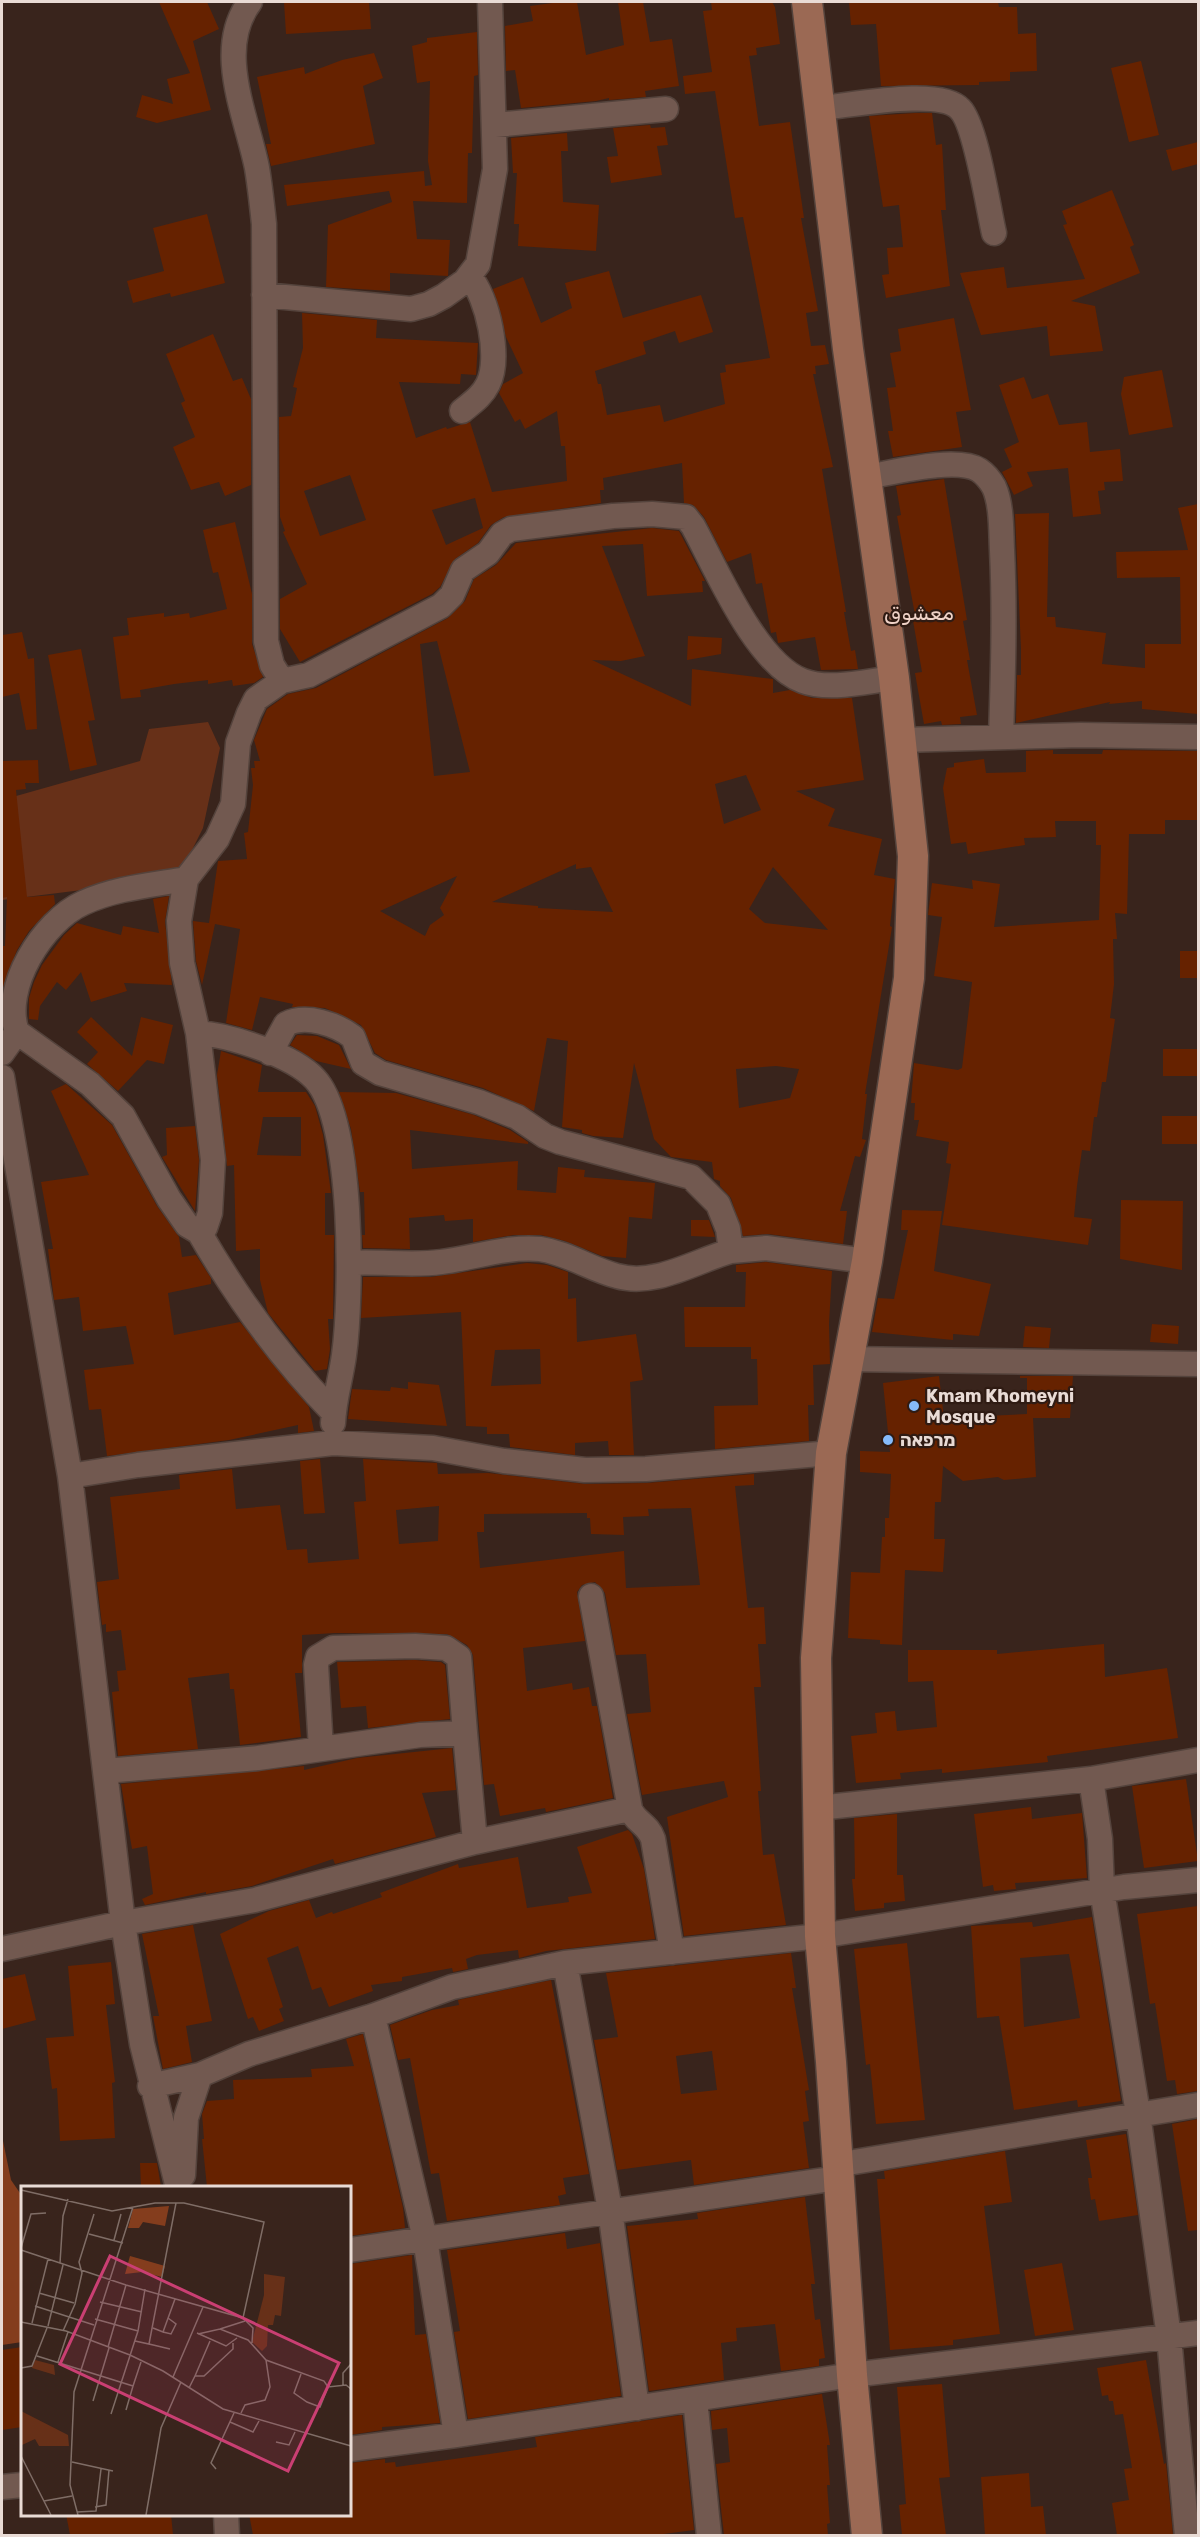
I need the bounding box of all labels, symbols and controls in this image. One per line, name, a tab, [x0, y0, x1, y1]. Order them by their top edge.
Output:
district label: معشوق	[884, 600, 954, 625]
place label: Kmam Khomeyni Mosque	[926, 1385, 1074, 1428]
marker: Kmam Khomeyni Mosque	[907, 1399, 921, 1413]
place label: מרפאה	[900, 1429, 956, 1451]
marker: מרפאה	[881, 1433, 895, 1447]
inset map	[21, 2186, 351, 2516]

